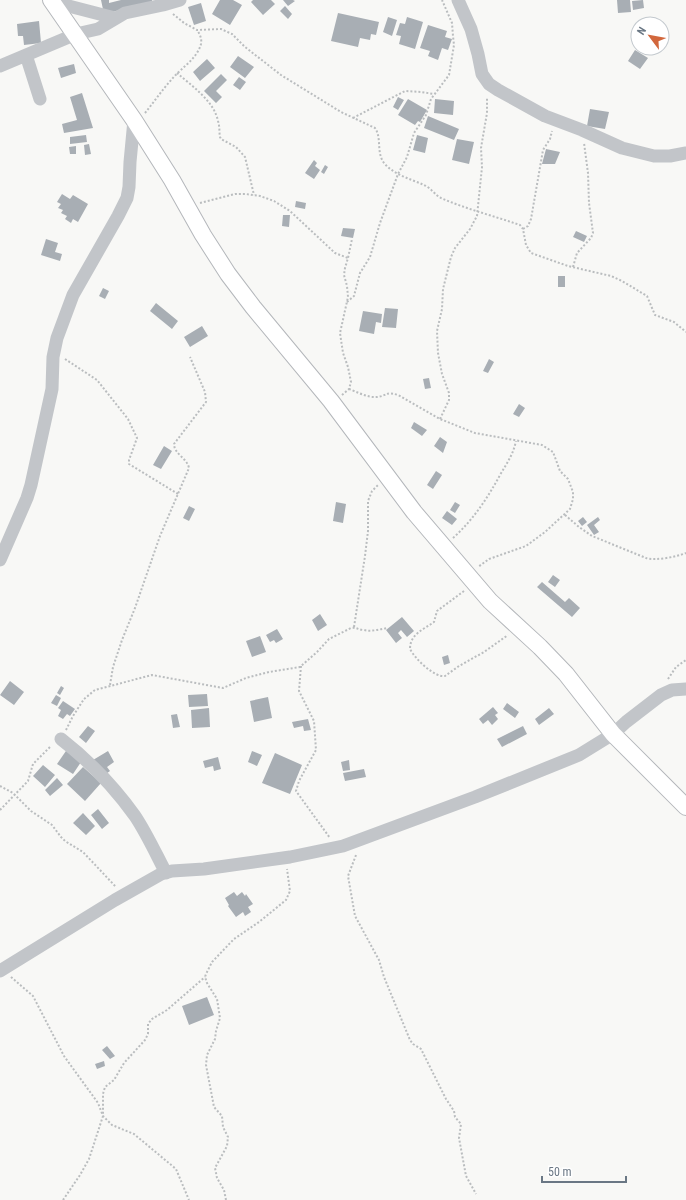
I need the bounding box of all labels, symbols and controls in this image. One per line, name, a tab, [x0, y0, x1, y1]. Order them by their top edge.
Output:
north arrow	[630, 16, 670, 56]
text: N	[635, 24, 649, 37]
scale bar	[542, 1158, 626, 1184]
text: 50 m	[548, 1165, 572, 1179]

